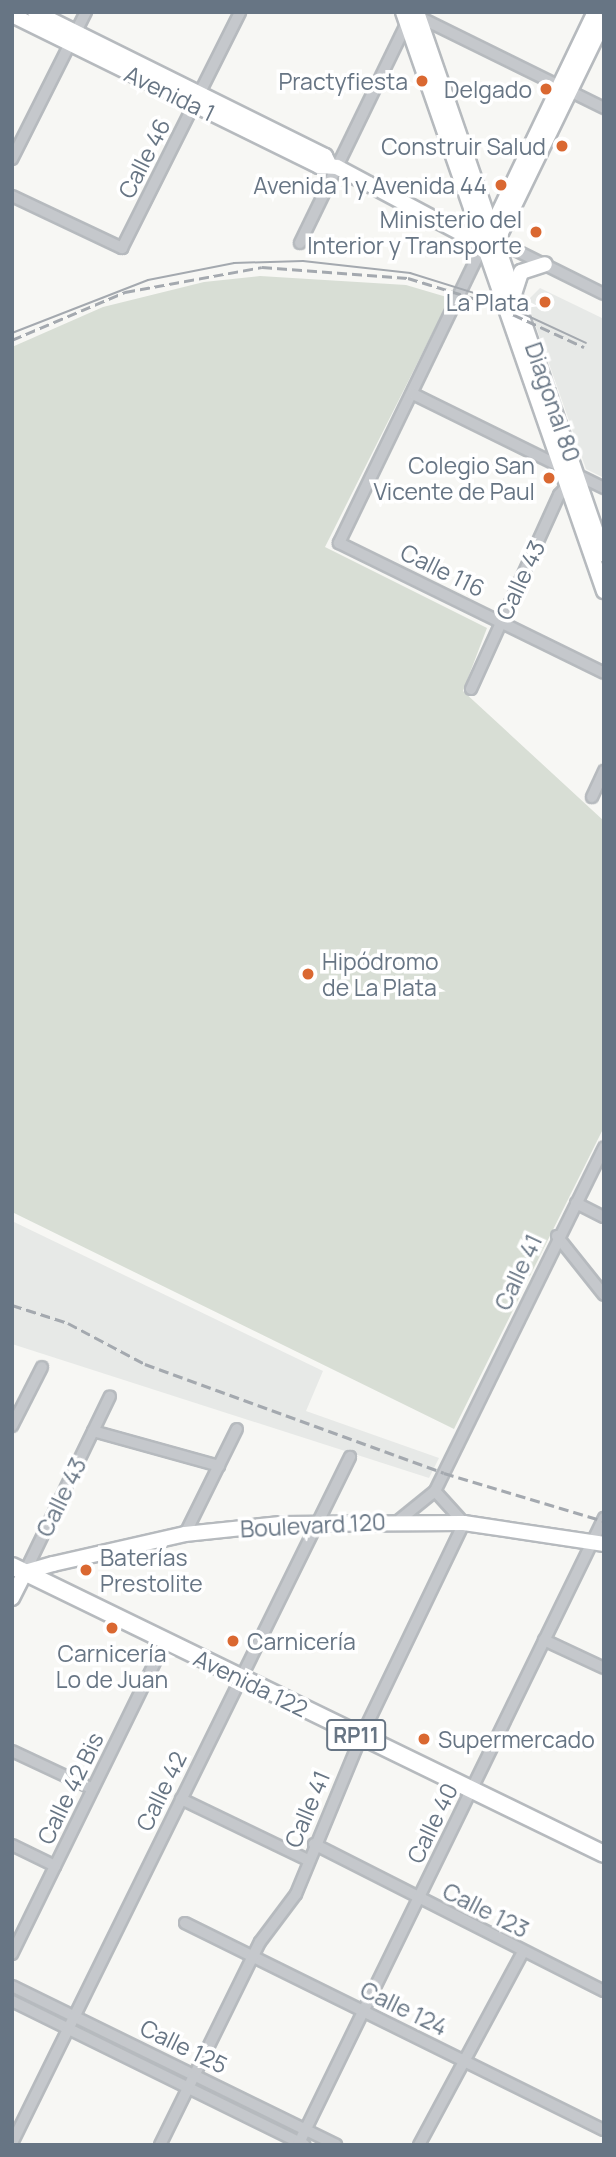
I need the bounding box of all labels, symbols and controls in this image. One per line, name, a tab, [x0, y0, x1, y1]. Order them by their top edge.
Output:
street label: Avenida 1	[120, 59, 220, 127]
place label: Practyfiesta	[278, 67, 408, 95]
marker: Practyfiesta	[414, 73, 430, 89]
place label: Delgado	[444, 75, 532, 103]
marker: Delgado	[538, 81, 554, 97]
street label: Calle 46	[112, 113, 176, 203]
place label: Construir Salud	[381, 132, 546, 160]
marker: Construir Salud	[552, 136, 572, 156]
place label: Avenida 1 y Avenida 44	[253, 171, 487, 199]
marker: Avenida 1 y Avenida 44	[493, 177, 509, 193]
place label: Ministerio del Interior y Transporte	[307, 205, 522, 259]
marker: Ministerio del Interior y Transporte	[528, 224, 544, 240]
place label: La Plata	[446, 288, 529, 316]
marker: La Plata	[535, 292, 555, 312]
street label: Diagonal 80	[520, 339, 586, 465]
place label: Colegio San Vicente de Paul	[373, 451, 535, 505]
marker: Colegio San Vicente de Paul	[541, 470, 557, 486]
street label: Calle 43	[490, 536, 550, 624]
street label: Calle 116	[396, 538, 490, 602]
place label: Hipódromo de La Plata	[322, 947, 439, 1001]
marker: Hipódromo de La Plata	[300, 966, 316, 982]
street label: Calle 41	[488, 1230, 548, 1314]
street label: Calle 43	[30, 1453, 92, 1541]
street label: Boulevard 120	[239, 1507, 387, 1543]
place label: Baterías Prestolite	[100, 1543, 203, 1597]
marker: Baterías Prestolite	[78, 1562, 94, 1578]
marker: Carnicería Lo de Juan	[104, 1620, 120, 1636]
place label: Carnicería	[247, 1627, 356, 1655]
marker: Carnicería	[225, 1633, 241, 1649]
place label: Carnicería Lo de Juan	[56, 1639, 168, 1693]
street label: Avenida 122	[190, 1644, 312, 1722]
road number: RP11	[324, 1718, 388, 1752]
place label: Supermercado	[438, 1725, 595, 1753]
street label: Calle 42 Bis	[31, 1728, 109, 1848]
marker: Supermercado	[416, 1731, 432, 1747]
street label: Calle 42	[130, 1747, 192, 1835]
street label: Calle 41	[279, 1767, 335, 1851]
street label: Calle 40	[401, 1778, 463, 1868]
street label: Calle 123	[438, 1877, 534, 1943]
street label: Calle 124	[356, 1975, 452, 2041]
street label: Calle 125	[136, 2013, 232, 2079]

